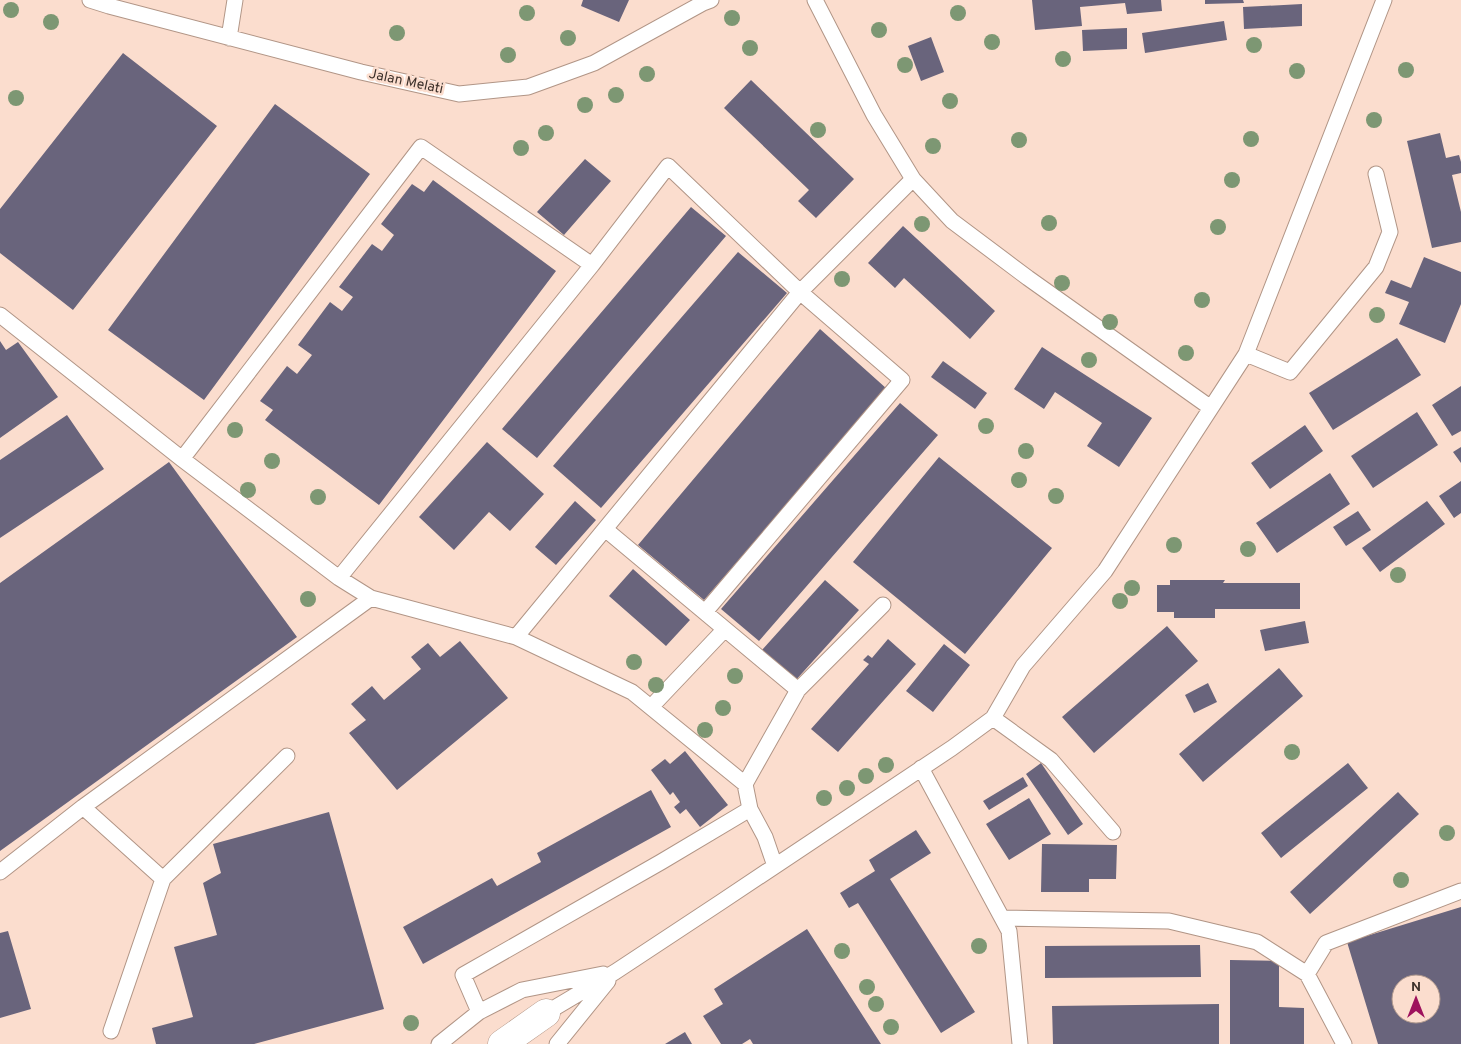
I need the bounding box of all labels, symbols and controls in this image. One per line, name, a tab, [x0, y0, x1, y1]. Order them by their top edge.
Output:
street label: Jalan Melati	[367, 66, 445, 98]
north arrow	[1391, 974, 1441, 1024]
text: N	[1411, 979, 1421, 996]

